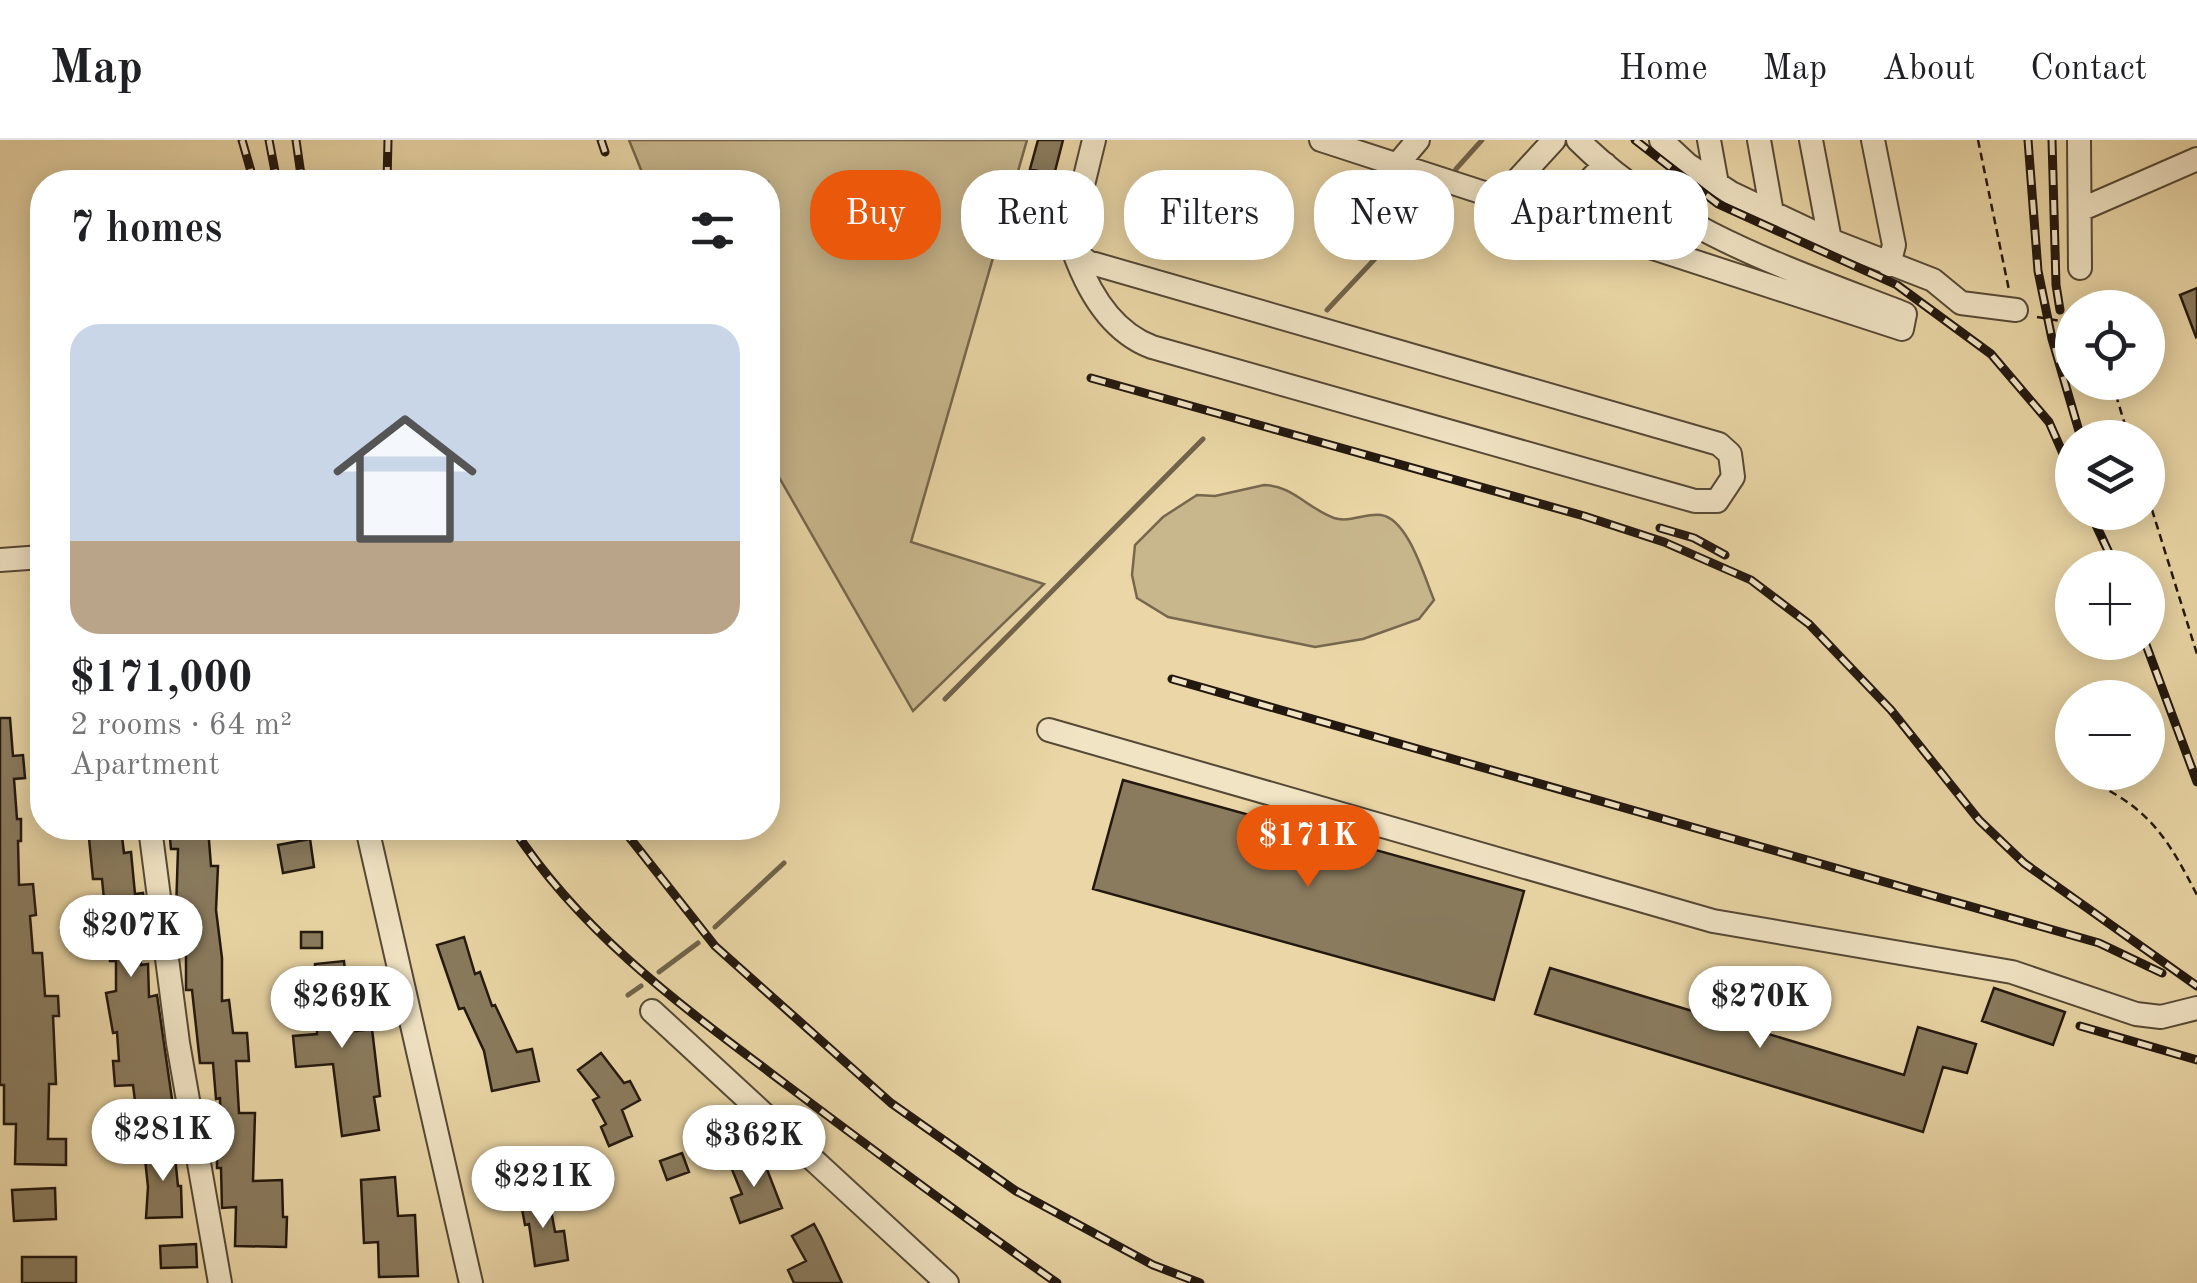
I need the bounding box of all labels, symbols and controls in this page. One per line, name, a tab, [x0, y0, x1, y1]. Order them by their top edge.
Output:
text: Map	[50, 45, 143, 93]
text: Home	[1619, 52, 1708, 87]
text: Map	[1763, 52, 1827, 87]
text: About	[1882, 52, 1975, 87]
text: Contact	[2030, 52, 2147, 87]
chip: Buy	[810, 170, 941, 260]
chip: Rent	[961, 170, 1104, 260]
chip: Filters	[1124, 170, 1294, 260]
chip: New	[1314, 170, 1454, 260]
chip: Apartment	[1474, 170, 1708, 260]
icon: filters	[685, 203, 740, 258]
text: 7 homes	[70, 209, 222, 251]
map controls	[2055, 290, 2165, 790]
button: locate	[2055, 290, 2165, 400]
icon: home	[315, 389, 495, 569]
button: layers	[2055, 420, 2165, 530]
button: +	[2055, 550, 2165, 660]
text: $171,000	[70, 659, 252, 701]
button: −	[2055, 680, 2165, 790]
text: 2 rooms · 64 m²	[70, 710, 292, 742]
text: Apartment	[70, 750, 220, 782]
pin: $171K	[1238, 805, 1378, 890]
text: $171K	[1259, 821, 1357, 853]
pin: $207K	[61, 895, 201, 980]
text: $207K	[82, 911, 180, 943]
pin: $269K	[272, 966, 412, 1051]
pin: $270K	[1690, 966, 1830, 1051]
text: $269K	[293, 982, 391, 1014]
text: $270K	[1711, 982, 1809, 1014]
pin: $281K	[93, 1099, 233, 1184]
pin: $362K	[684, 1105, 824, 1190]
text: $281K	[114, 1115, 212, 1147]
text: $362K	[705, 1121, 803, 1153]
pin: $221K	[473, 1146, 613, 1231]
text: $221K	[494, 1162, 592, 1194]

